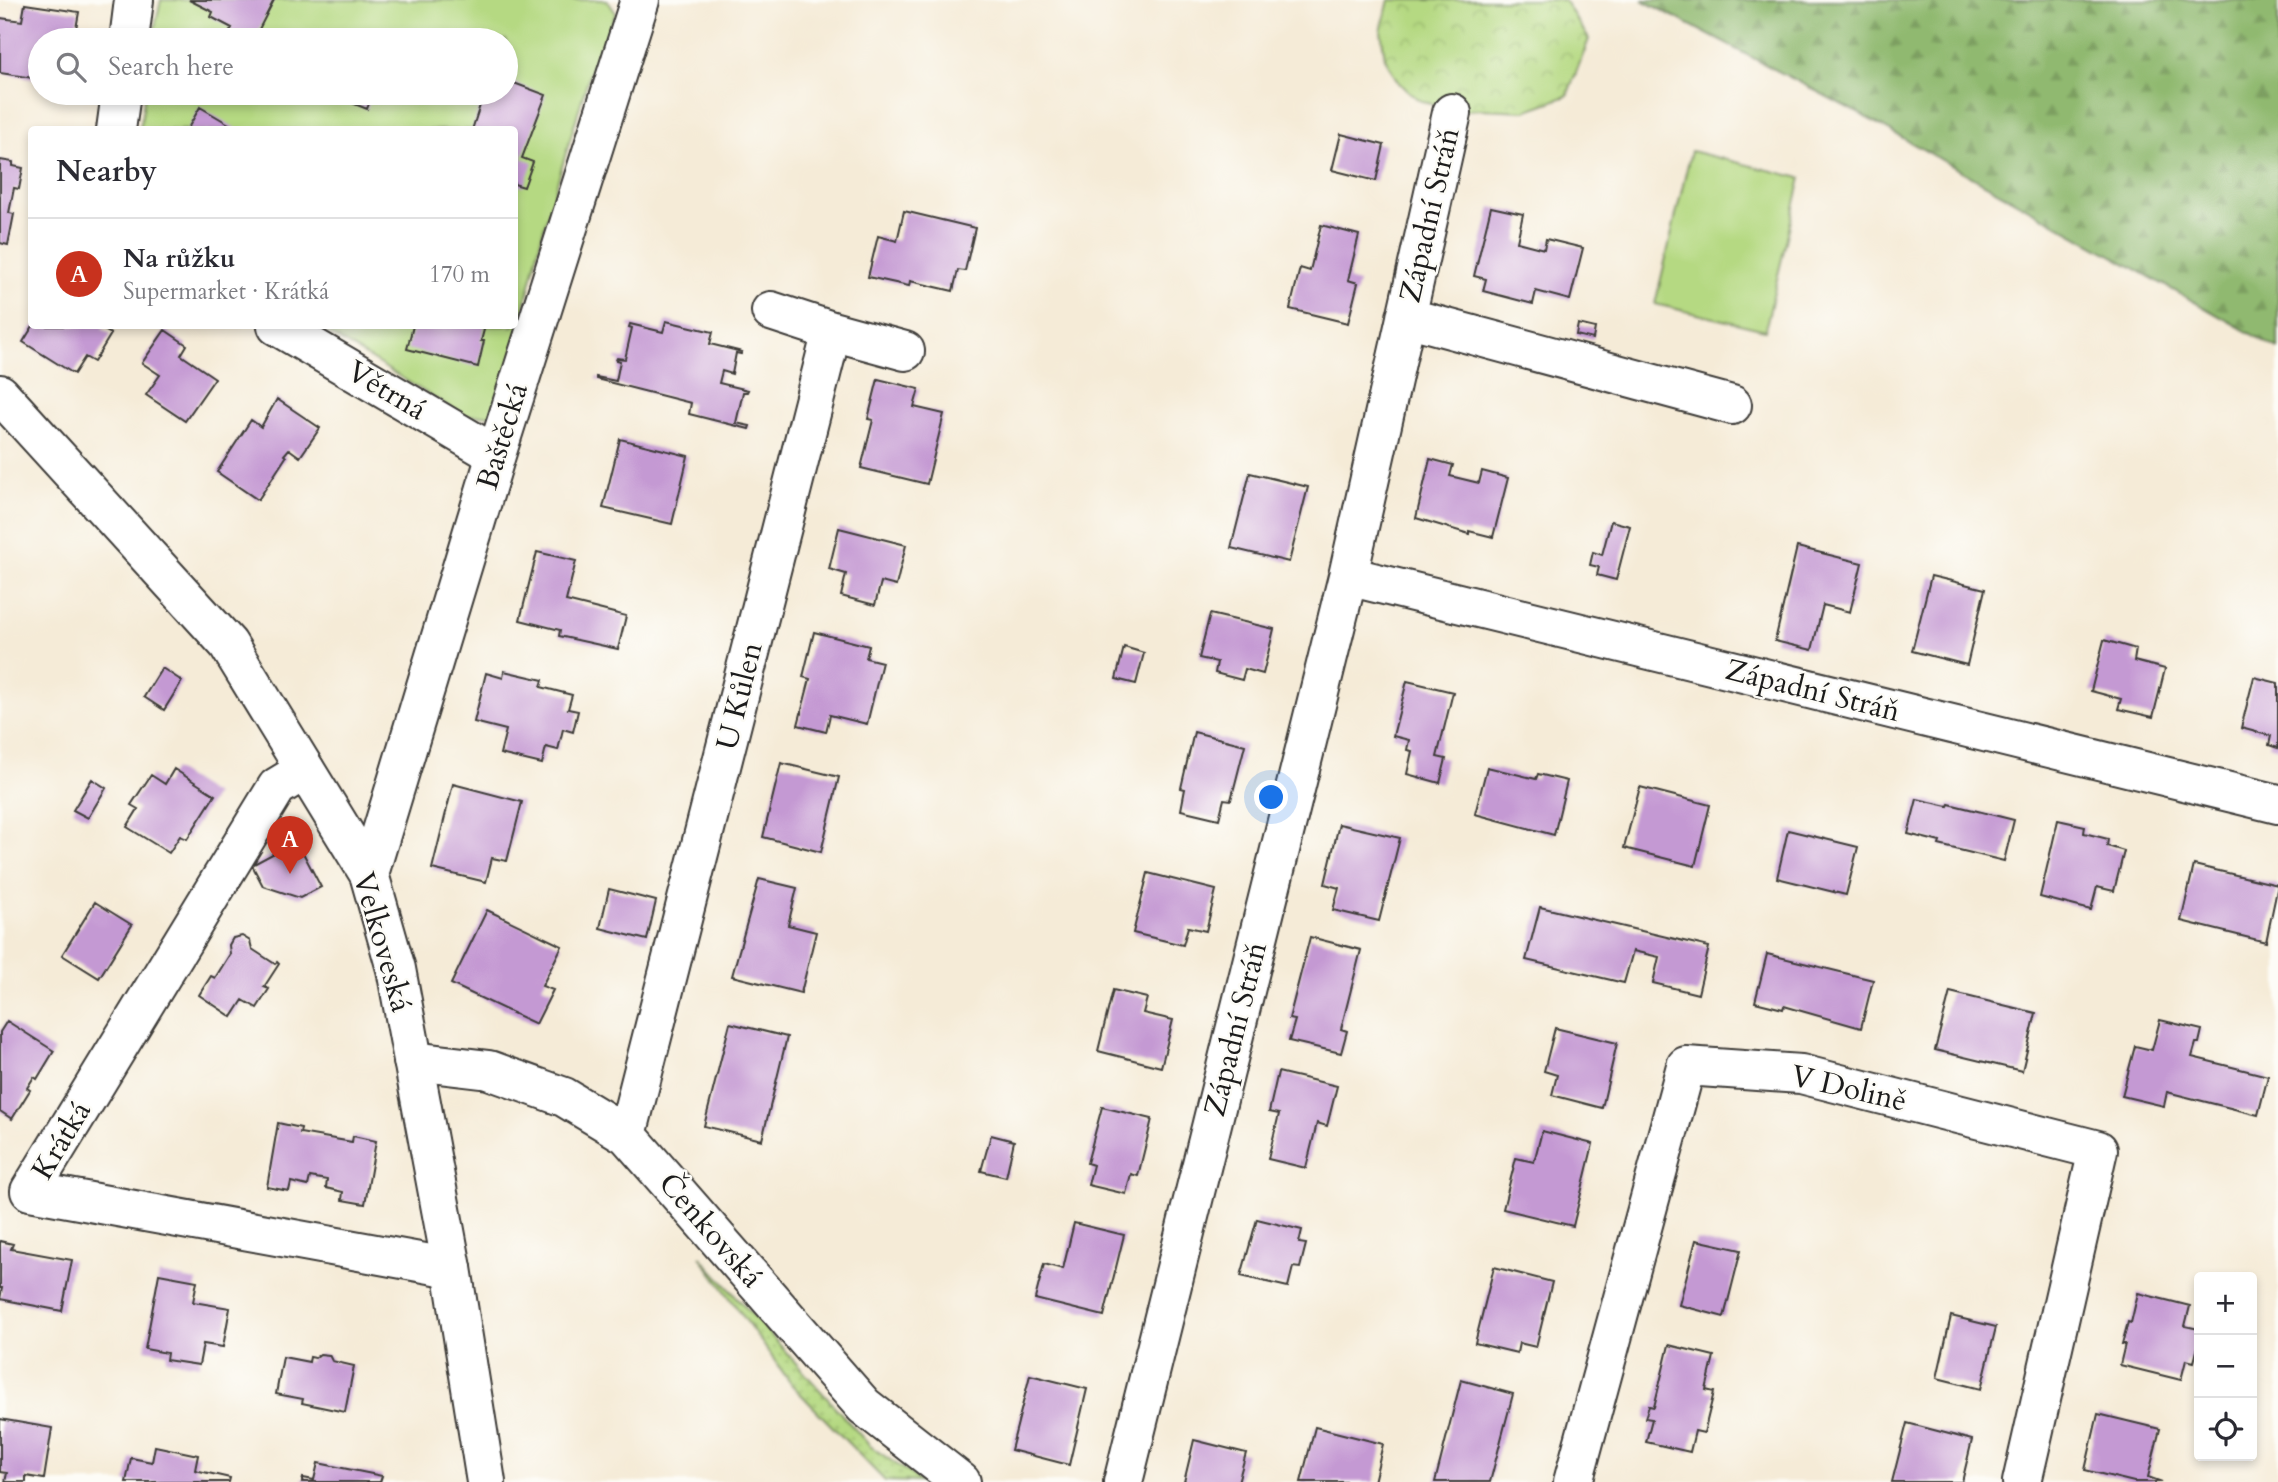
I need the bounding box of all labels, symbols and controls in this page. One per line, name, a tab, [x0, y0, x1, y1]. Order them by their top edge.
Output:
search box	[28, 28, 518, 105]
icon: search	[52, 48, 90, 86]
text: Search here	[108, 49, 234, 84]
street label: Západní Stráň	[1389, 124, 1470, 307]
text: Nearby	[56, 151, 157, 192]
text: Na růžku	[123, 241, 235, 276]
text: A	[70, 259, 88, 290]
text: 170 m	[429, 259, 490, 290]
text: Supermarket · Krátká	[123, 276, 329, 307]
street label: Větrná	[339, 351, 434, 430]
street label: Baštěcká	[467, 378, 538, 494]
street label: U Kůlen	[706, 638, 773, 754]
street label: Západní Stráň	[1721, 649, 1904, 732]
your location	[1254, 780, 1288, 814]
pin: A	[267, 816, 313, 874]
street label: Velkoveská	[343, 868, 422, 1017]
street label: Západní Stráň	[1194, 938, 1277, 1121]
street label: V Dolině	[1787, 1055, 1911, 1122]
street label: Krátká	[22, 1093, 101, 1187]
street label: Čenkovská	[649, 1164, 772, 1297]
map controls	[2194, 1272, 2257, 1461]
button: +	[2194, 1272, 2257, 1335]
button: −	[2194, 1335, 2257, 1398]
button: locate	[2194, 1398, 2257, 1461]

